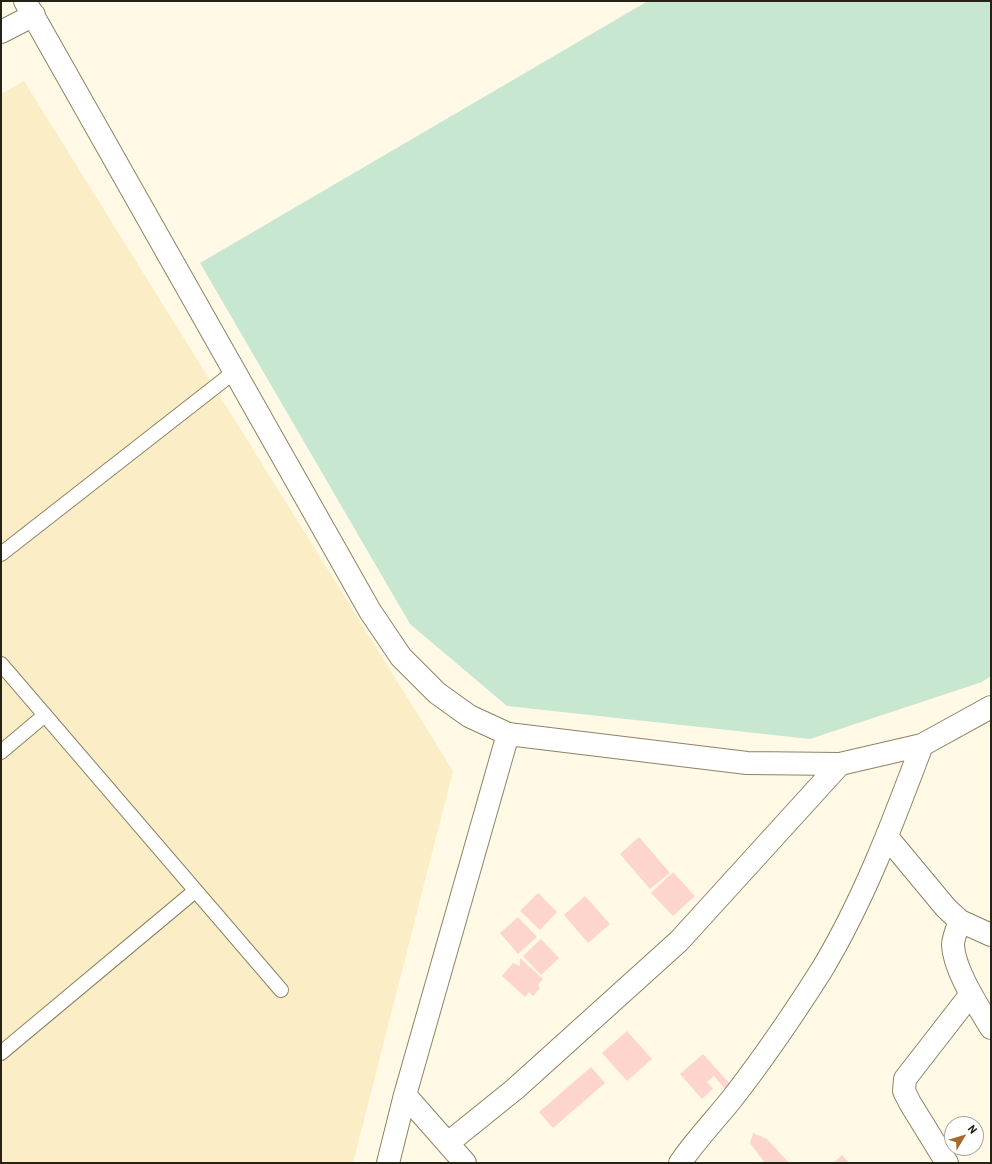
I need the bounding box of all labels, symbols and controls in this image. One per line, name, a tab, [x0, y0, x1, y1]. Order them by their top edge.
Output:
north arrow	[944, 1116, 984, 1156]
text: N	[966, 1122, 980, 1136]

